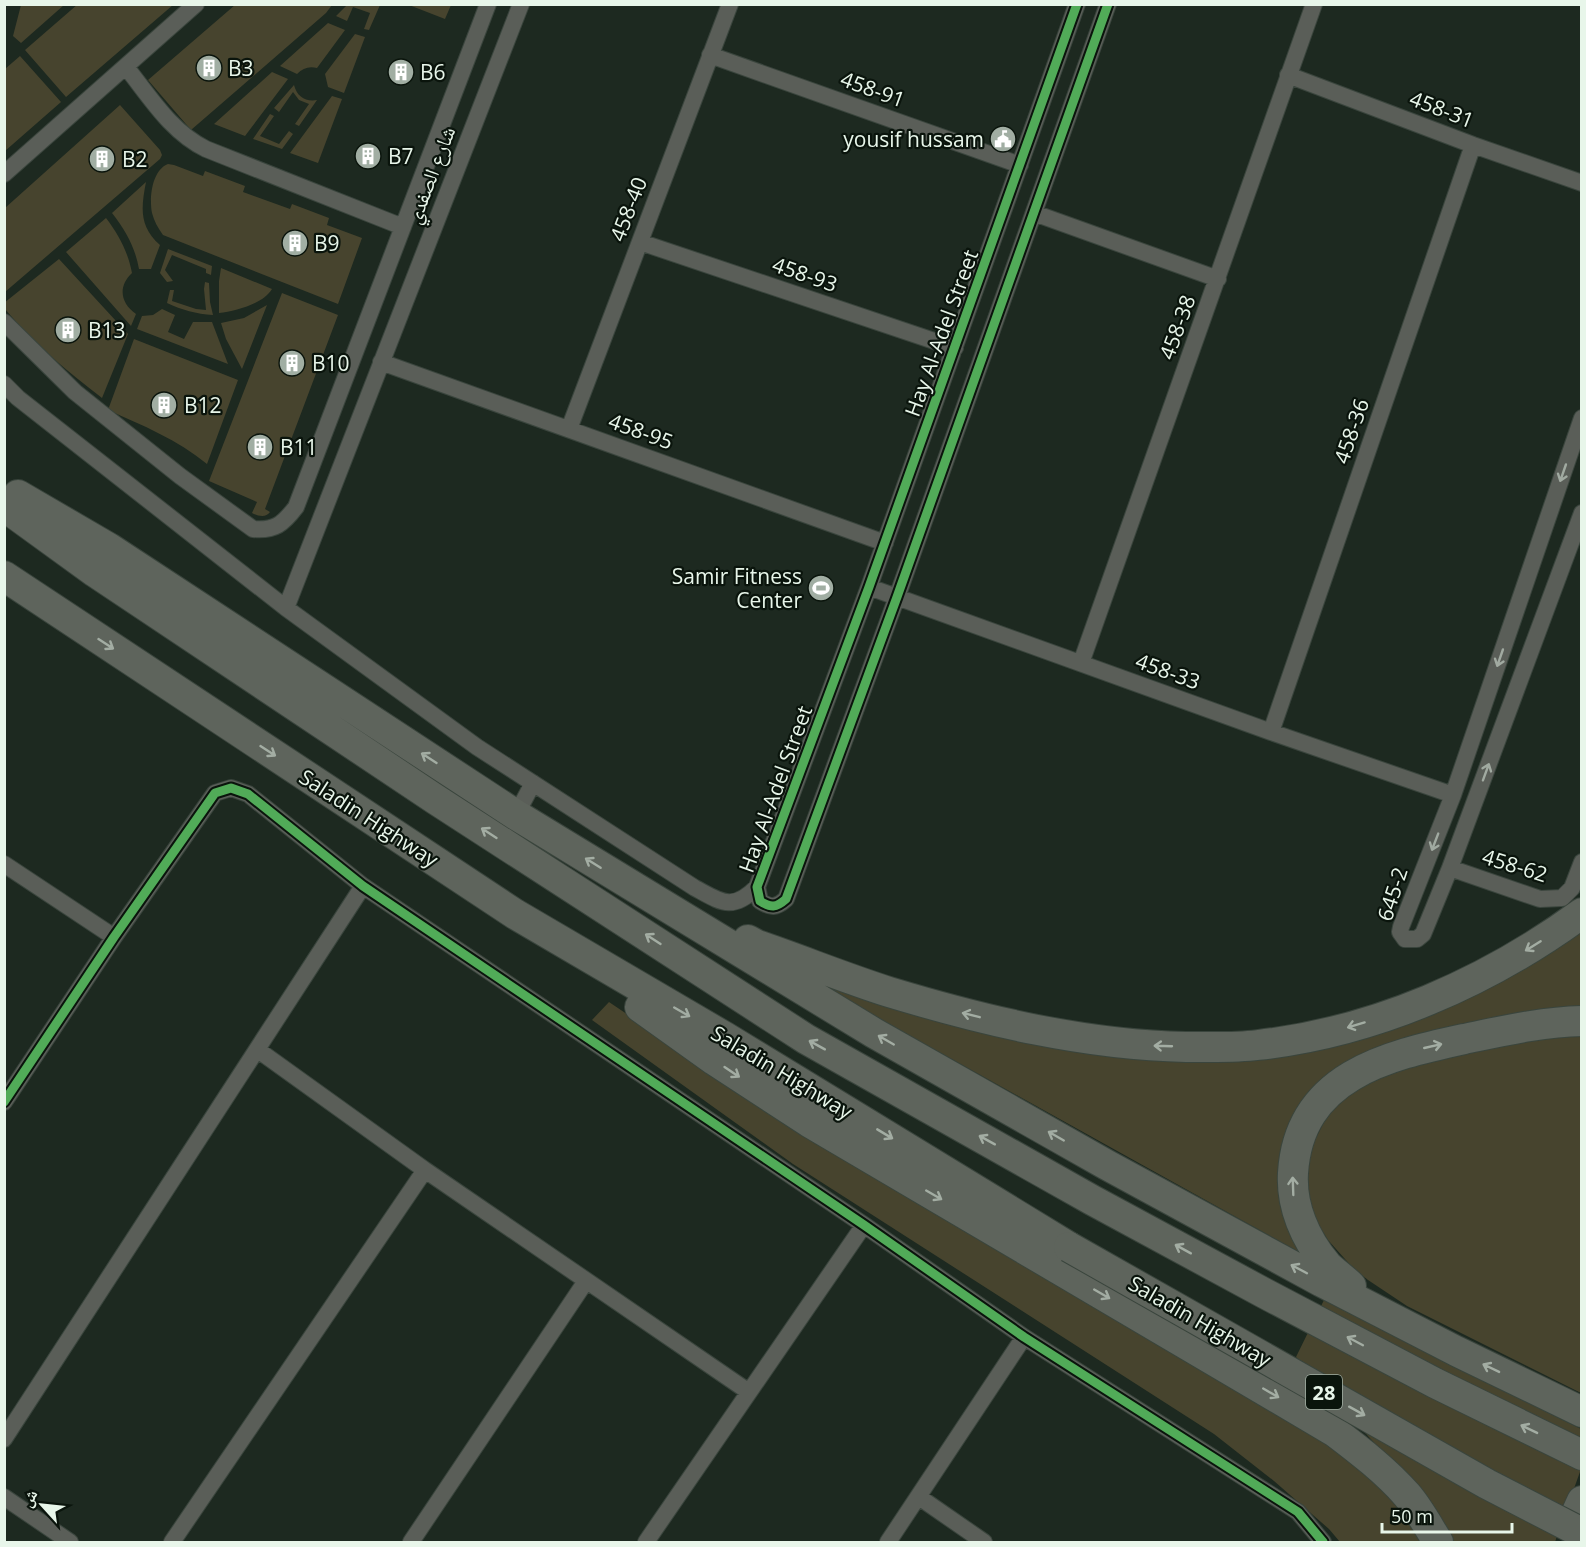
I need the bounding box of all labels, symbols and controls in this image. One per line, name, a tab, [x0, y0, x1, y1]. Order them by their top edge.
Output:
building icon: B3	[194, 53, 224, 83]
place label: B3	[228, 54, 254, 82]
building icon: B6	[386, 57, 416, 87]
place label: B6	[420, 58, 446, 86]
street label: 458-91	[837, 64, 909, 114]
street label: 458-31	[1406, 84, 1478, 134]
street label: شارع الصفدي	[399, 122, 465, 229]
public building icon: yousif hussam	[988, 124, 1018, 154]
place label: yousif hussam	[843, 125, 984, 153]
building icon: B7	[353, 141, 383, 171]
place label: B7	[388, 142, 414, 170]
building icon: B2	[87, 144, 117, 174]
place label: B2	[122, 145, 148, 173]
street label: 458-40	[603, 173, 653, 245]
building icon: B9	[280, 228, 310, 258]
place label: B9	[314, 229, 340, 257]
street label: Hay Al-Adel Street	[898, 246, 984, 420]
street label: 458-93	[769, 250, 841, 298]
street label: 458-38	[1152, 291, 1202, 363]
building icon: B13	[53, 315, 83, 345]
place label: B13	[88, 316, 126, 344]
building icon: B10	[277, 348, 307, 378]
place label: B10	[312, 349, 350, 377]
building icon: B12	[149, 390, 179, 420]
place label: B12	[184, 391, 222, 419]
street label: 458-36	[1327, 395, 1375, 467]
street label: 458-95	[605, 406, 677, 456]
building icon: B11	[245, 432, 275, 462]
place label: B11	[280, 433, 318, 461]
one-way arrow	[1556, 463, 1567, 482]
place label: Samir Fitness Center	[672, 562, 802, 614]
sports icon: Samir Fitness Center	[806, 573, 836, 603]
one-way arrow	[97, 637, 114, 650]
street label: 458-33	[1132, 646, 1204, 696]
one-way arrow	[1493, 648, 1504, 667]
street label: Hay Al-Adel Street	[732, 702, 818, 876]
one-way arrow	[260, 745, 276, 757]
one-way arrow	[421, 752, 438, 764]
street label: Saladin Highway	[294, 763, 444, 874]
one-way arrow	[1481, 763, 1492, 782]
one-way arrow	[481, 827, 498, 839]
one-way arrow	[1429, 832, 1440, 850]
street label: 458-62	[1479, 842, 1551, 888]
one-way arrow	[585, 857, 602, 869]
street label: 645-2	[1370, 864, 1414, 924]
one-way arrow	[645, 933, 661, 945]
one-way arrow	[1525, 941, 1542, 953]
one-way arrow	[673, 1006, 690, 1018]
one-way arrow	[962, 1008, 981, 1020]
street label: Saladin Highway	[706, 1019, 858, 1125]
one-way arrow	[1347, 1020, 1366, 1031]
one-way arrow	[878, 1034, 895, 1046]
one-way arrow	[808, 1038, 825, 1050]
one-way arrow	[1424, 1040, 1443, 1052]
one-way arrow	[1153, 1041, 1173, 1052]
one-way arrow	[723, 1066, 740, 1078]
one-way arrow	[876, 1129, 893, 1141]
one-way arrow	[1048, 1130, 1065, 1142]
one-way arrow	[978, 1134, 996, 1145]
one-way arrow	[1288, 1176, 1299, 1196]
one-way arrow	[925, 1190, 942, 1202]
one-way arrow	[1175, 1243, 1192, 1255]
one-way arrow	[1291, 1263, 1308, 1275]
street label: Saladin Highway	[1124, 1269, 1277, 1373]
one-way arrow	[1093, 1289, 1111, 1300]
one-way arrow	[1347, 1335, 1364, 1347]
one-way arrow	[1483, 1362, 1501, 1374]
road number: 28	[1306, 1375, 1342, 1409]
one-way arrow	[1262, 1387, 1279, 1399]
one-way arrow	[1348, 1406, 1366, 1417]
one-way arrow	[1521, 1423, 1538, 1435]
north arrow	[12, 1475, 72, 1535]
text: ش	[15, 1486, 42, 1511]
scale bar	[1382, 1496, 1512, 1534]
text: 50 m	[1391, 1504, 1433, 1528]

